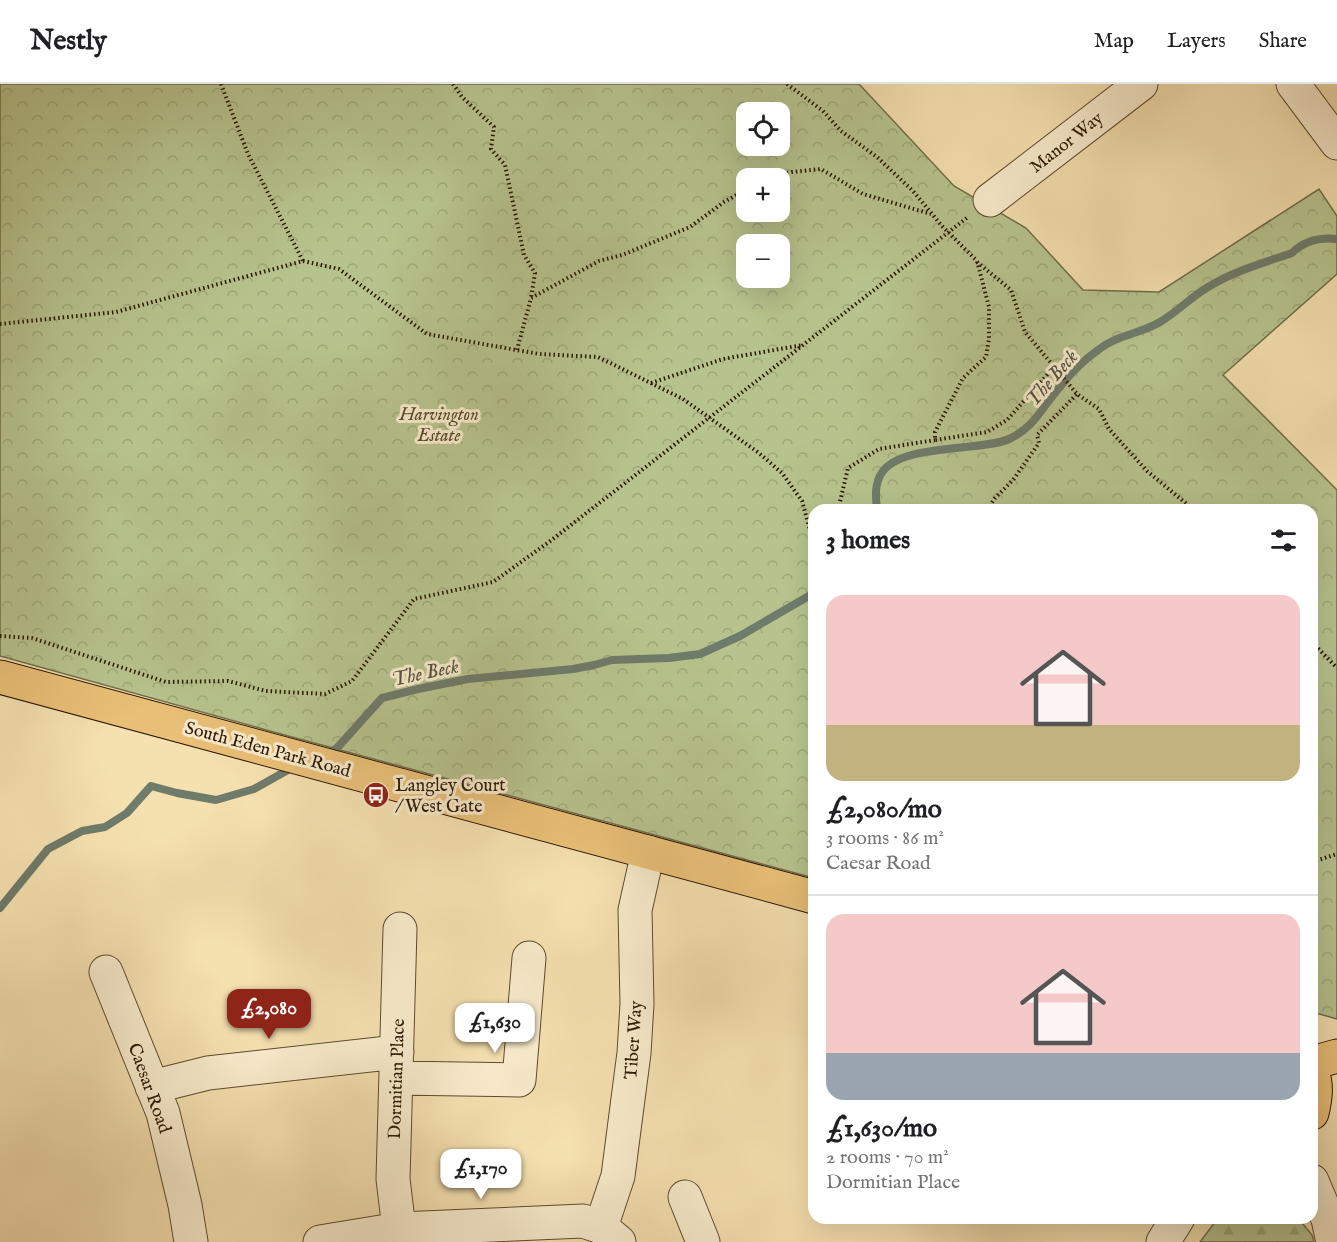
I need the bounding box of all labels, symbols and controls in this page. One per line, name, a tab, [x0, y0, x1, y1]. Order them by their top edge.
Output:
text: Nestly	[30, 24, 107, 59]
text: Map	[1094, 28, 1134, 55]
text: Layers	[1167, 28, 1226, 55]
text: Share	[1259, 28, 1307, 55]
map controls	[736, 102, 790, 288]
button: locate	[736, 102, 790, 156]
street label: Manor Way	[1026, 107, 1108, 179]
button: +	[736, 168, 790, 222]
button: −	[736, 234, 790, 288]
water label: The Beck	[1020, 345, 1084, 413]
park label: Harvington Estate	[398, 404, 479, 448]
text: 3 homes	[826, 524, 910, 557]
icon: filters	[1267, 524, 1300, 557]
icon: home	[1009, 634, 1117, 742]
water label: The Beck	[390, 654, 461, 693]
street label: South Eden Park Road	[182, 717, 353, 784]
place label: Langley Court / West Gate	[395, 775, 505, 819]
bus stop icon: Langley Court / West Gate	[361, 780, 391, 810]
text: £2,080/mo	[826, 793, 942, 826]
text: 3 rooms · 86 m²	[826, 826, 944, 851]
text: Caesar Road	[826, 851, 931, 876]
icon: home	[1009, 953, 1117, 1061]
pin: £2,080	[220, 989, 318, 1040]
text: £2,080	[241, 996, 297, 1021]
street label: Tiber Way	[620, 1000, 649, 1080]
pin: £1,630	[446, 1003, 544, 1054]
text: £1,630	[469, 1010, 521, 1035]
street label: Dormitian Place	[384, 1018, 411, 1140]
street label: Caesar Road	[122, 1040, 176, 1137]
text: £1,630/mo	[826, 1112, 937, 1145]
text: 2 rooms · 70 m²	[826, 1145, 949, 1170]
pin: £1,170	[432, 1149, 530, 1200]
text: £1,170	[454, 1156, 508, 1181]
text: Dormitian Place	[826, 1170, 960, 1195]

